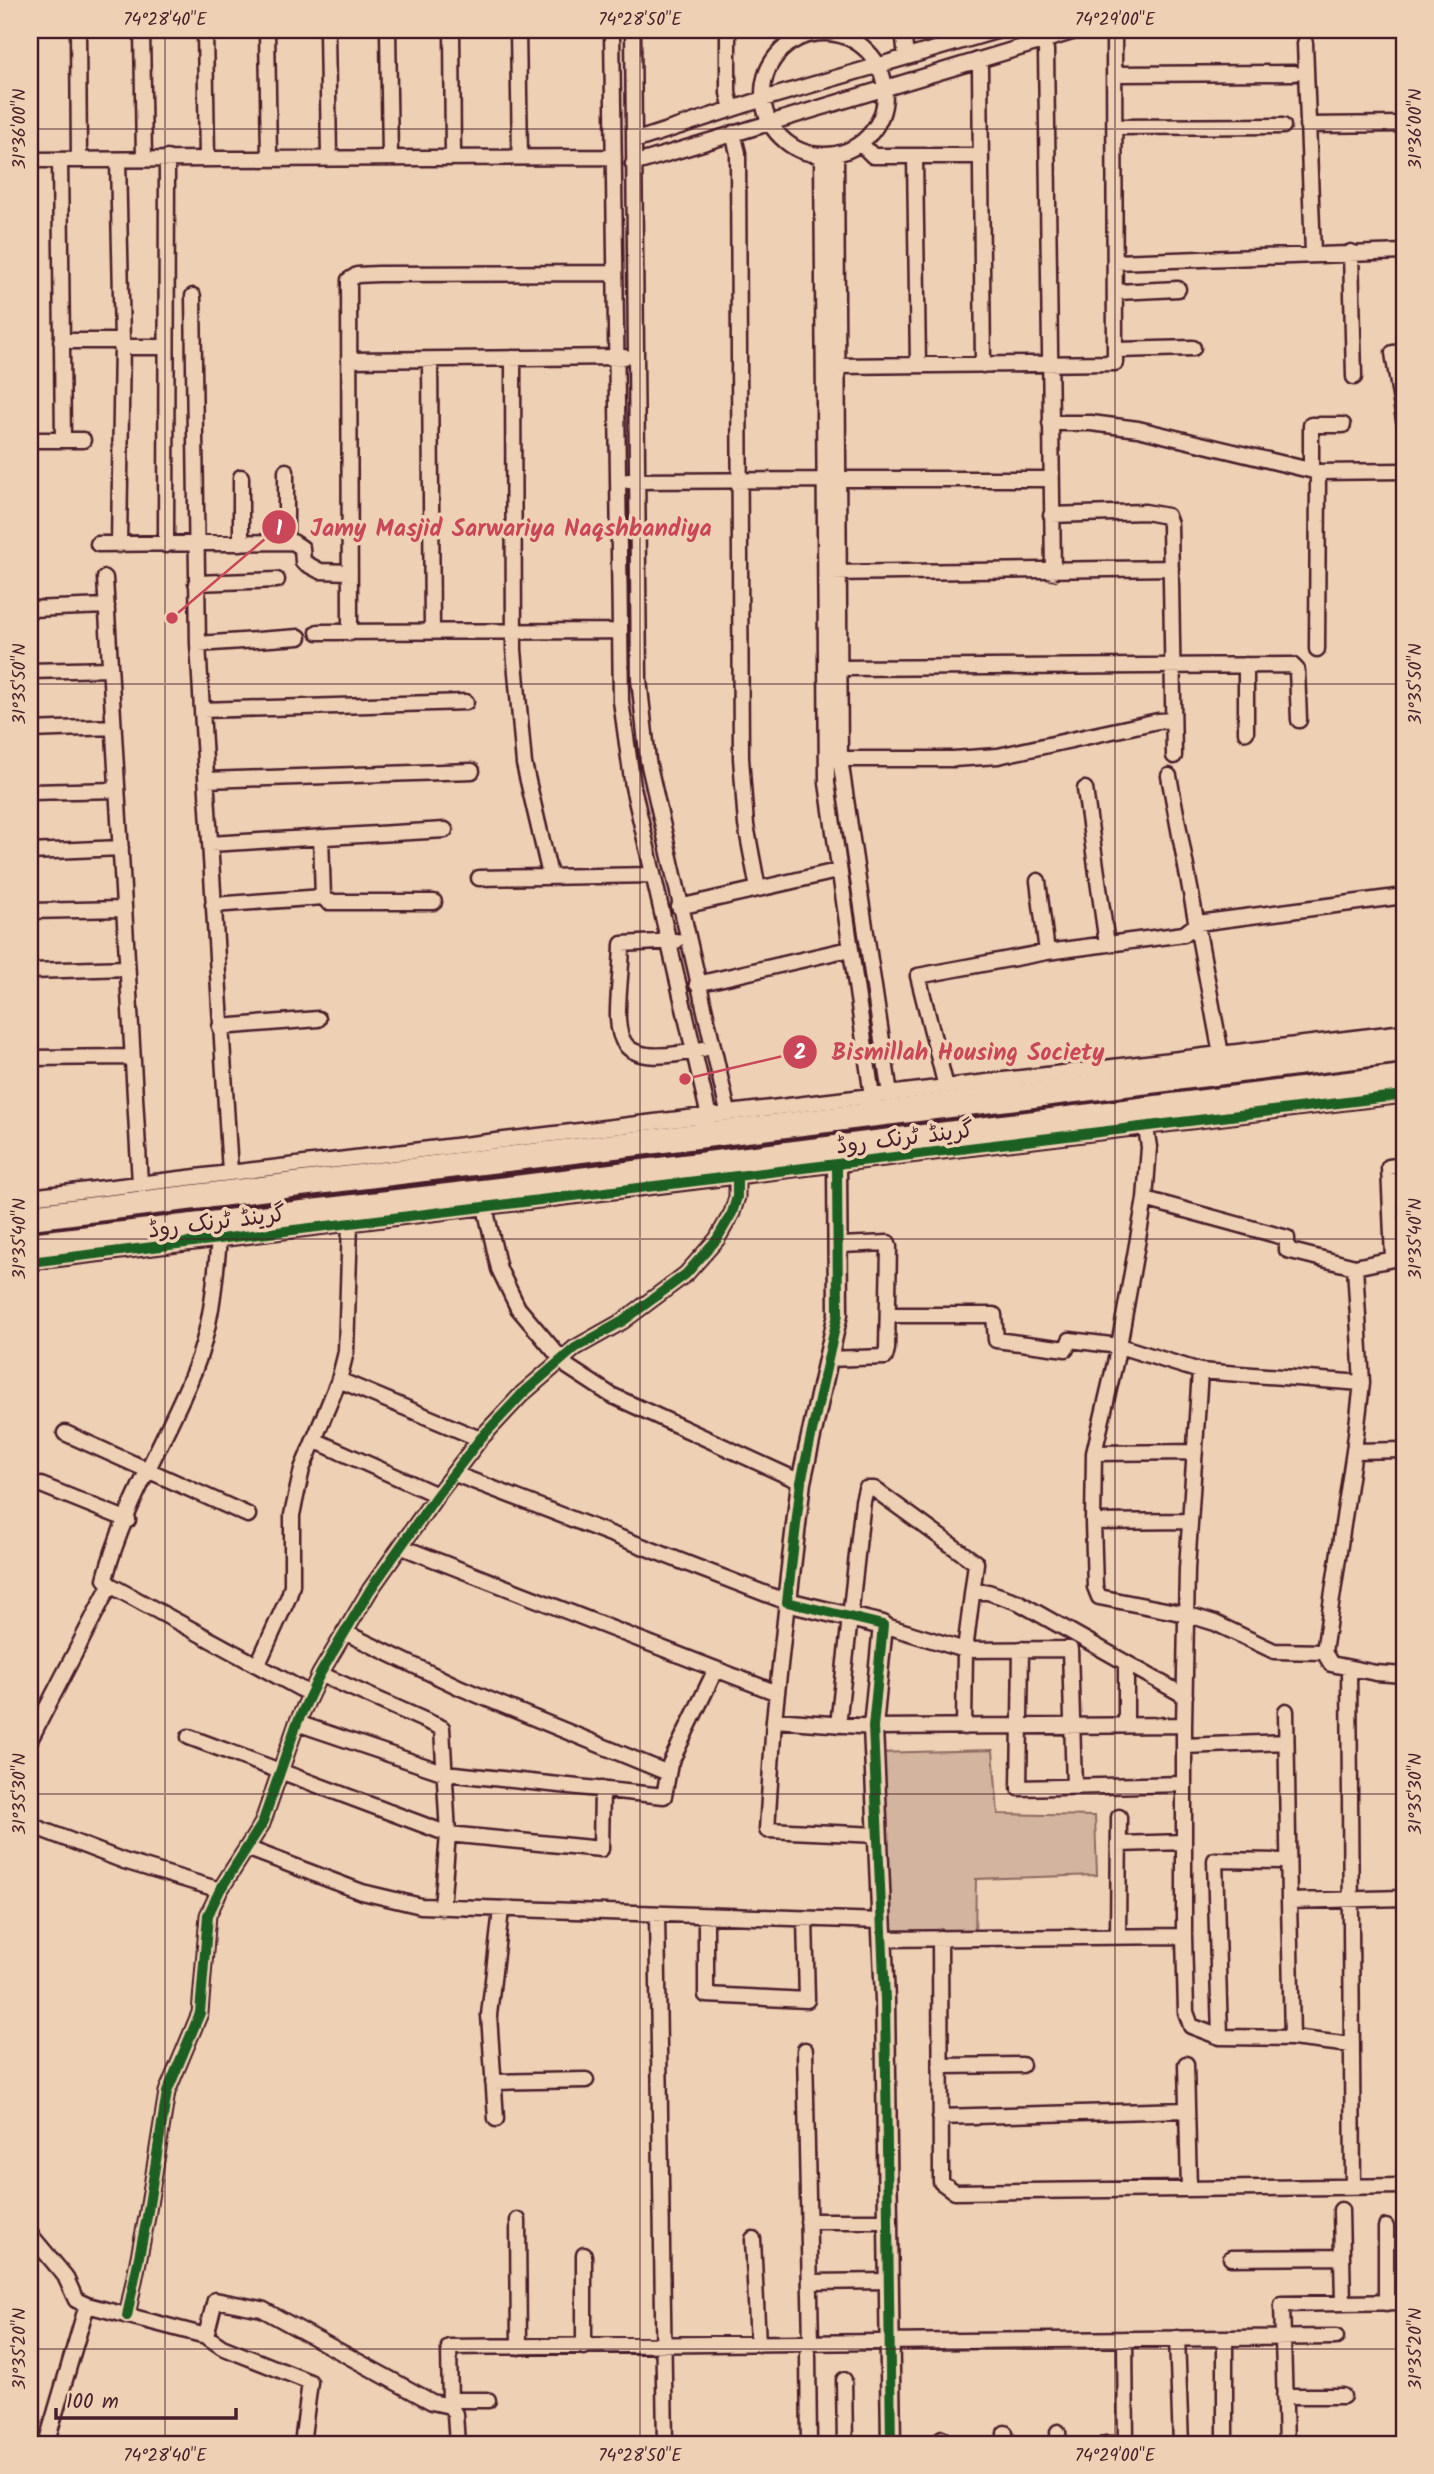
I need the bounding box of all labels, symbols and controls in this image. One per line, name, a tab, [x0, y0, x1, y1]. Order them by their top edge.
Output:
text: 74°28'40"E	[123, 6, 207, 35]
text: 74°28'50"E	[598, 6, 682, 35]
text: 74°29'00"E	[1075, 6, 1156, 35]
text: 31°36'00"N	[6, 88, 35, 170]
text: 31°36'00"N	[1402, 88, 1431, 170]
callout: Jamy Masjid Sarwariya Naqshbandiya	[261, 505, 726, 550]
text: Jamy Masjid Sarwariya Naqshbandiya	[310, 510, 712, 549]
text: 1	[276, 513, 283, 546]
text: 31°35'50"N	[6, 643, 35, 725]
text: 31°35'50"N	[1402, 643, 1431, 725]
callout: Bismillah Housing Society	[783, 1029, 1119, 1074]
text: Bismillah Housing Society	[831, 1034, 1105, 1073]
text: 2	[794, 1037, 806, 1070]
street label: گرینڈ ٹرنک روڈ	[834, 1113, 976, 1165]
street label: گرینڈ ٹرنک روڈ	[146, 1197, 288, 1249]
text: 31°35'40"N	[6, 1198, 35, 1280]
text: 31°35'40"N	[1402, 1198, 1431, 1280]
text: 31°35'30"N	[6, 1753, 35, 1835]
text: 31°35'30"N	[1402, 1753, 1431, 1835]
text: 31°35'20"N	[6, 2308, 35, 2390]
text: 31°35'20"N	[1402, 2308, 1431, 2390]
scale bar	[56, 2376, 236, 2420]
text: 100 m	[66, 2386, 119, 2419]
text: 74°28'40"E	[123, 2442, 207, 2471]
text: 74°28'50"E	[598, 2442, 682, 2471]
text: 74°29'00"E	[1075, 2442, 1156, 2471]

